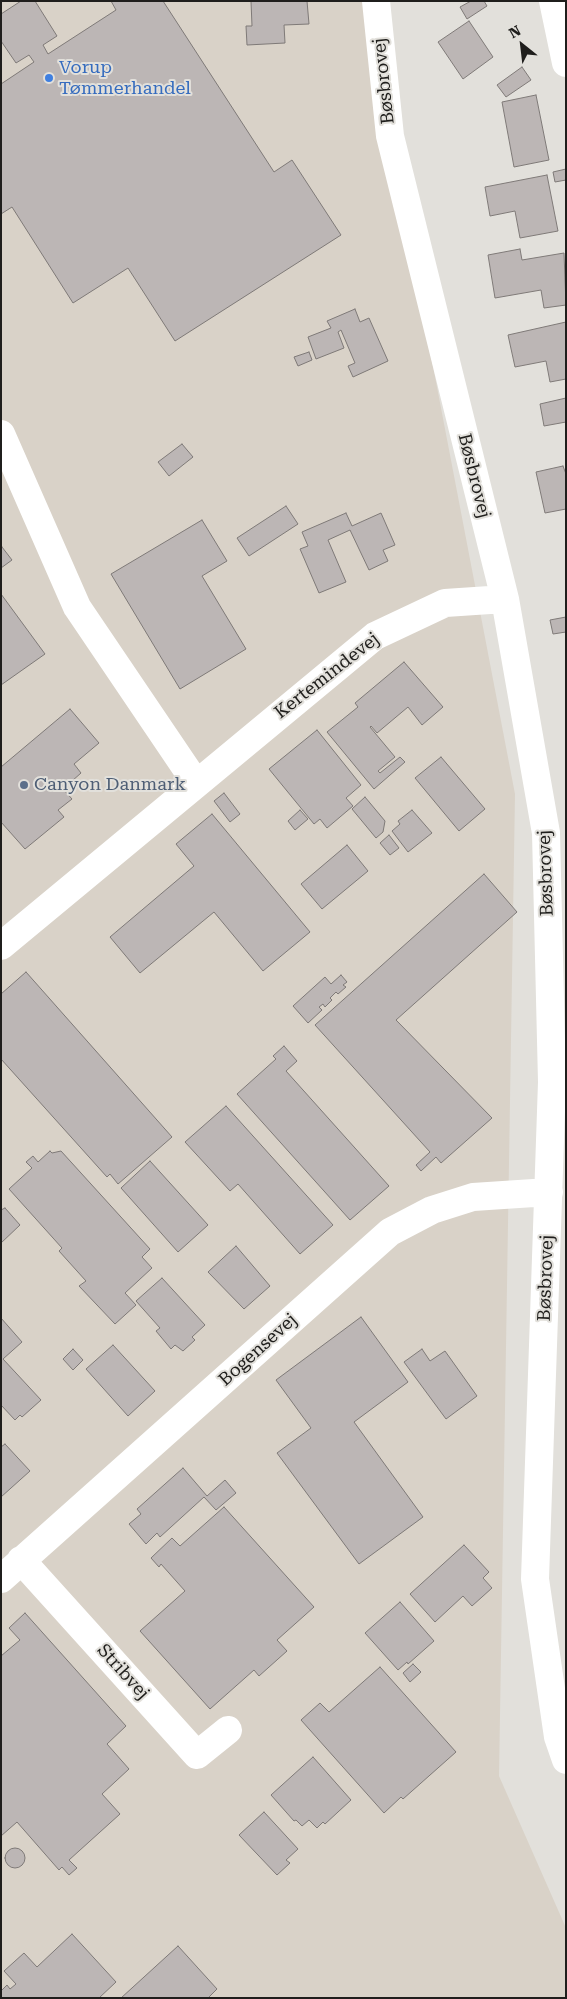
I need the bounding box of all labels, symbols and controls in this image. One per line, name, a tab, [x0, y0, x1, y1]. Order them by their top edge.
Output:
north arrow	[497, 20, 547, 70]
text: N	[506, 22, 523, 41]
street label: Bøsbrovej	[369, 37, 399, 125]
place label: Vorup Tømmerhandel	[59, 57, 191, 100]
marker: Vorup Tømmerhandel	[43, 72, 55, 84]
street label: Bøsbrovej	[453, 431, 495, 521]
street label: Kertemindevej	[270, 628, 384, 724]
place label: Canyon Danmark	[34, 774, 186, 796]
marker: Canyon Danmark	[18, 779, 30, 791]
street label: Bøsbrovej	[534, 829, 558, 917]
street label: Bøsbrovej	[534, 1234, 558, 1322]
street label: Bogensevej	[214, 1309, 302, 1391]
street label: Stribvej	[92, 1640, 154, 1704]

